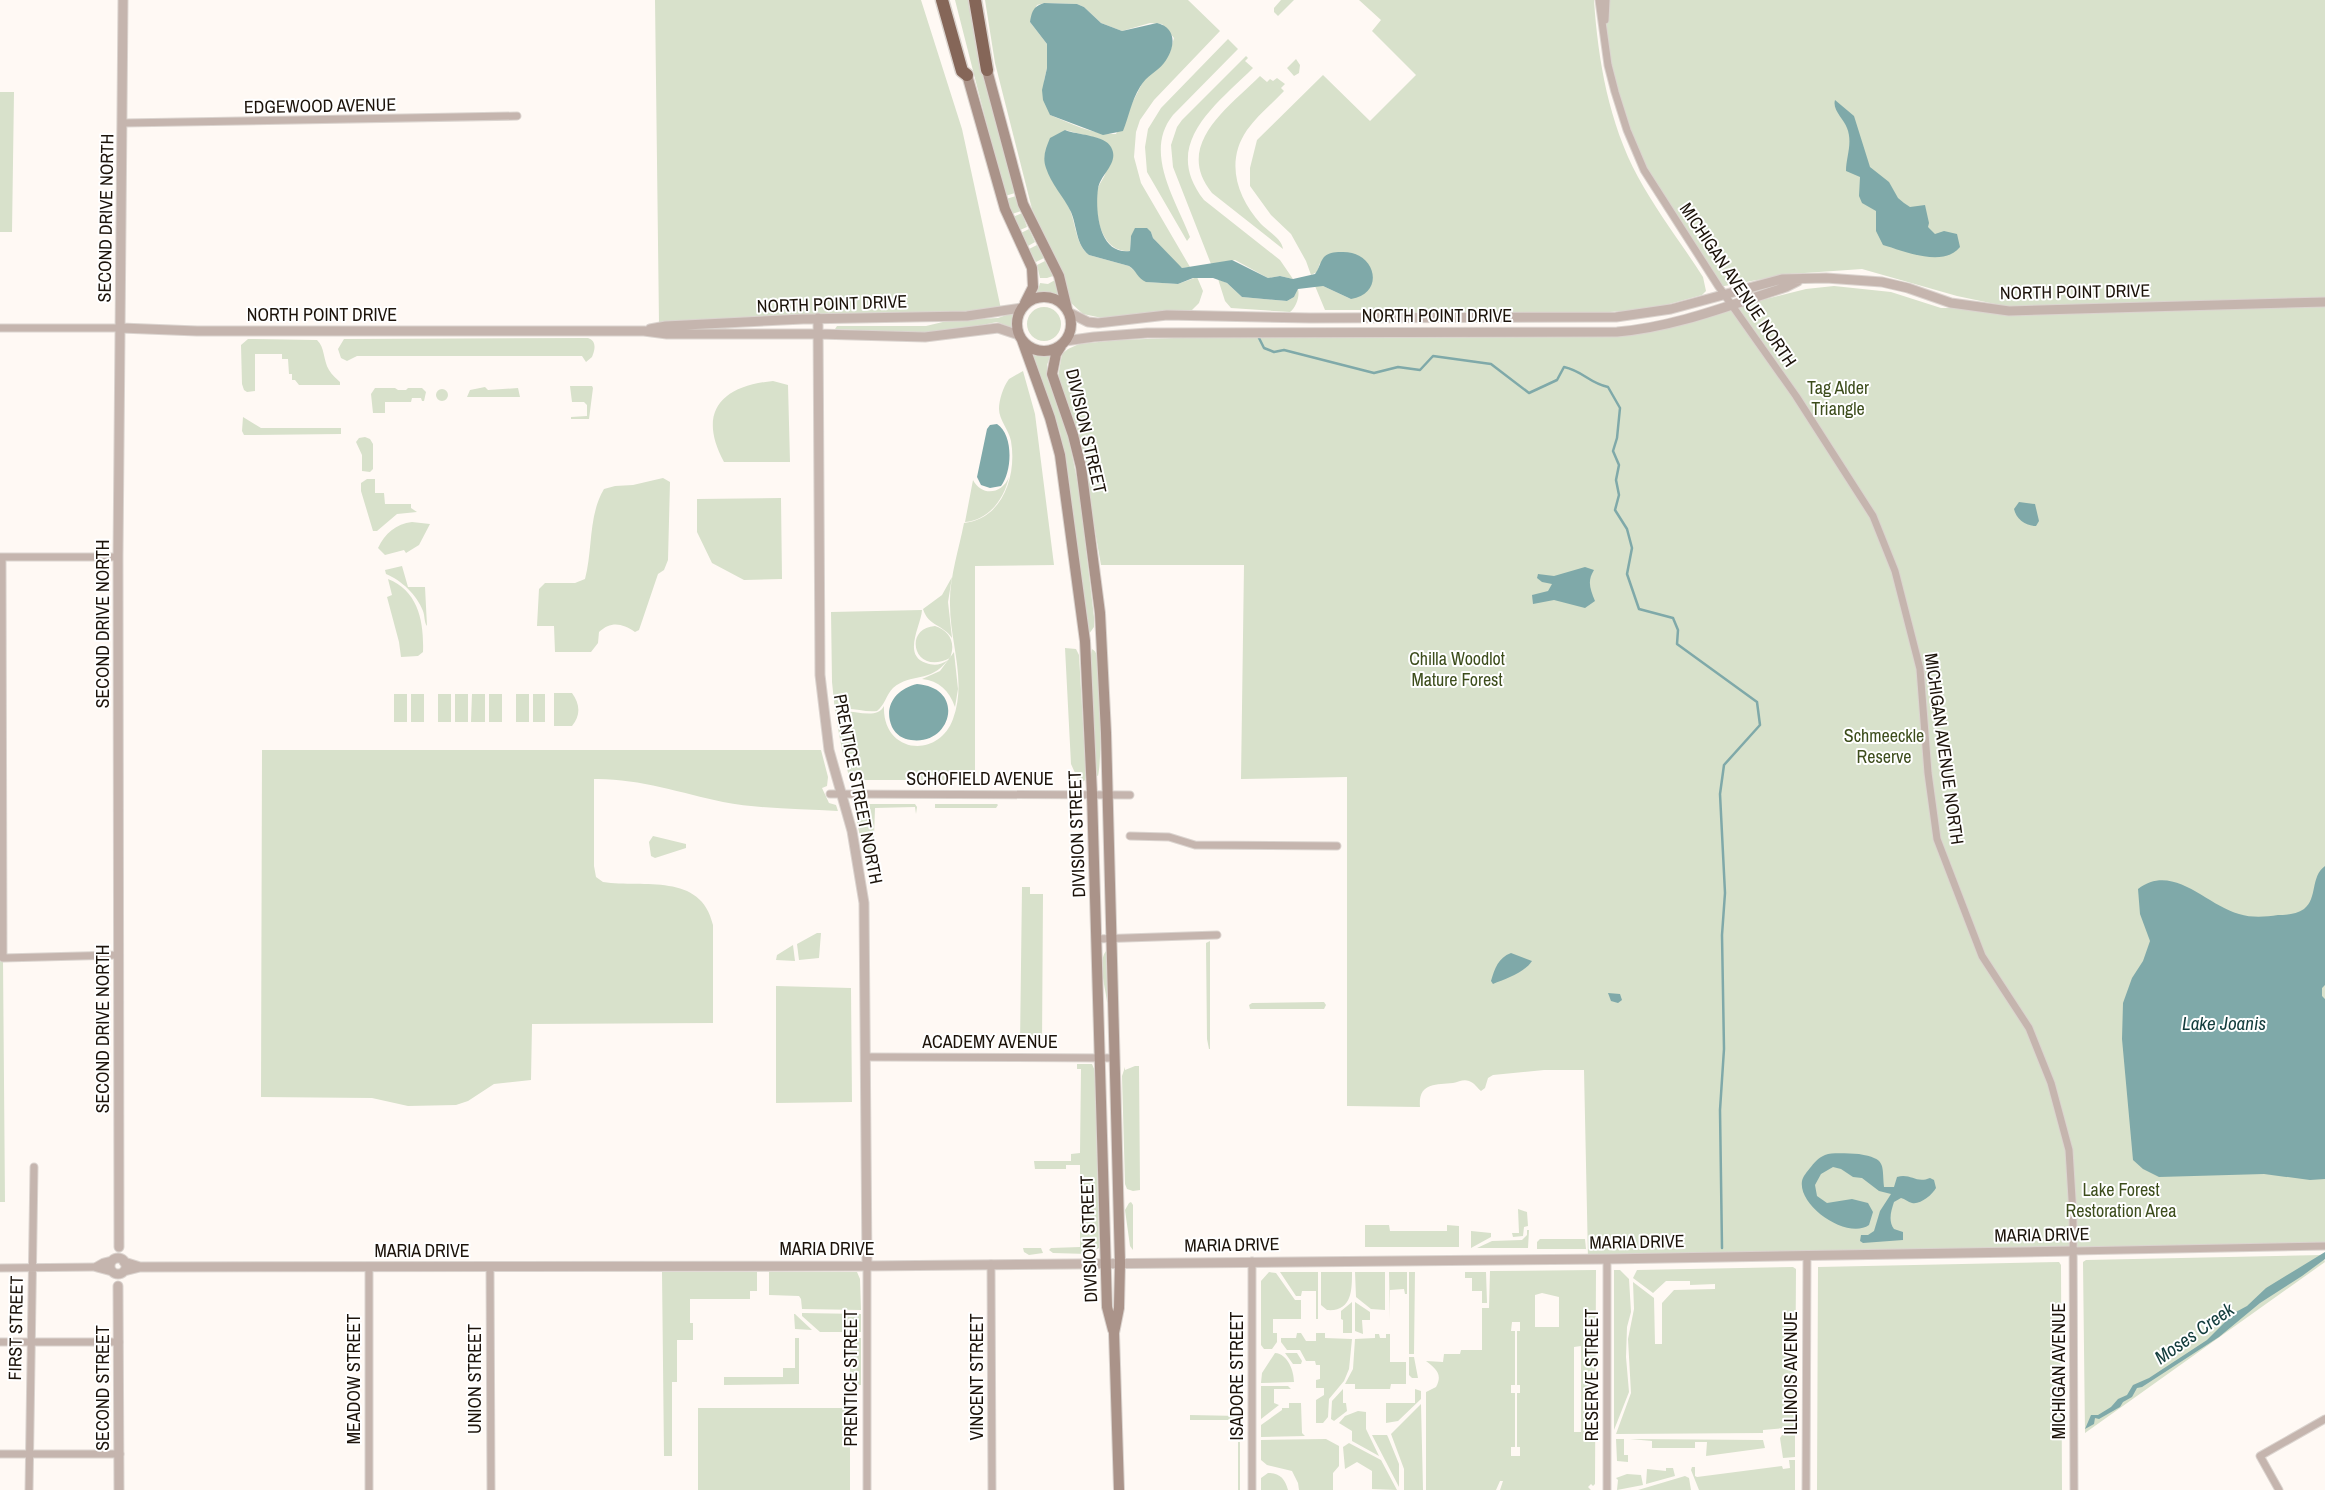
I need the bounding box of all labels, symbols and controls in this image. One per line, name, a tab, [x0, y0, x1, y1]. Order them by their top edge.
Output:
street label: EDGEWOOD AVENUE	[244, 92, 396, 119]
street label: SECOND DRIVE NORTH	[92, 133, 119, 303]
street label: MICHIGAN AVENUE NORTH	[1674, 198, 1803, 372]
street label: NORTH POINT DRIVE	[2000, 278, 2150, 305]
street label: NORTH POINT DRIVE	[756, 288, 908, 319]
street label: NORTH POINT DRIVE	[247, 302, 397, 327]
street label: NORTH POINT DRIVE	[1362, 303, 1512, 328]
street label: DIVISION STREET	[1060, 366, 1113, 496]
park label: Tag Alder Triangle	[1807, 375, 1869, 421]
street label: SECOND DRIVE NORTH	[90, 540, 115, 708]
park label: Chilla Woodlot Mature Forest	[1409, 646, 1505, 692]
street label: MICHIGAN AVENUE NORTH	[1919, 652, 1970, 846]
street label: PRENTICE STREET NORTH	[828, 692, 889, 886]
park label: Schmeeckle Reserve	[1844, 723, 1924, 769]
street label: SCHOFIELD AVENUE	[906, 766, 1054, 791]
street label: DIVISION STREET	[1062, 770, 1091, 898]
street label: SECOND DRIVE NORTH	[90, 945, 115, 1113]
water label: Lake Joanis	[2182, 1010, 2266, 1036]
street label: ACADEMY AVENUE	[921, 1029, 1058, 1054]
street label: DIVISION STREET	[1074, 1175, 1103, 1303]
park label: Lake Forest Restoration Area	[2066, 1177, 2176, 1223]
street label: MARIA DRIVE	[1994, 1221, 2090, 1248]
street label: MARIA DRIVE	[1589, 1228, 1685, 1255]
street label: MARIA DRIVE	[1184, 1231, 1280, 1258]
street label: MARIA DRIVE	[779, 1236, 875, 1261]
street label: MARIA DRIVE	[374, 1238, 470, 1263]
street label: FIRST STREET	[2, 1275, 29, 1381]
water label: Moses Creek	[2149, 1295, 2240, 1370]
street label: MICHIGAN AVENUE	[2046, 1303, 2071, 1439]
street label: RESERVE STREET	[1579, 1309, 1604, 1441]
street label: PRENTICE STREET	[838, 1310, 863, 1446]
street label: ILLINOIS AVENUE	[1778, 1311, 1803, 1435]
street label: ISADORE STREET	[1224, 1312, 1249, 1440]
street label: MEADOW STREET	[341, 1314, 366, 1444]
street label: VINCENT STREET	[964, 1314, 989, 1440]
street label: UNION STREET	[462, 1324, 487, 1434]
street label: SECOND STREET	[90, 1325, 115, 1451]

